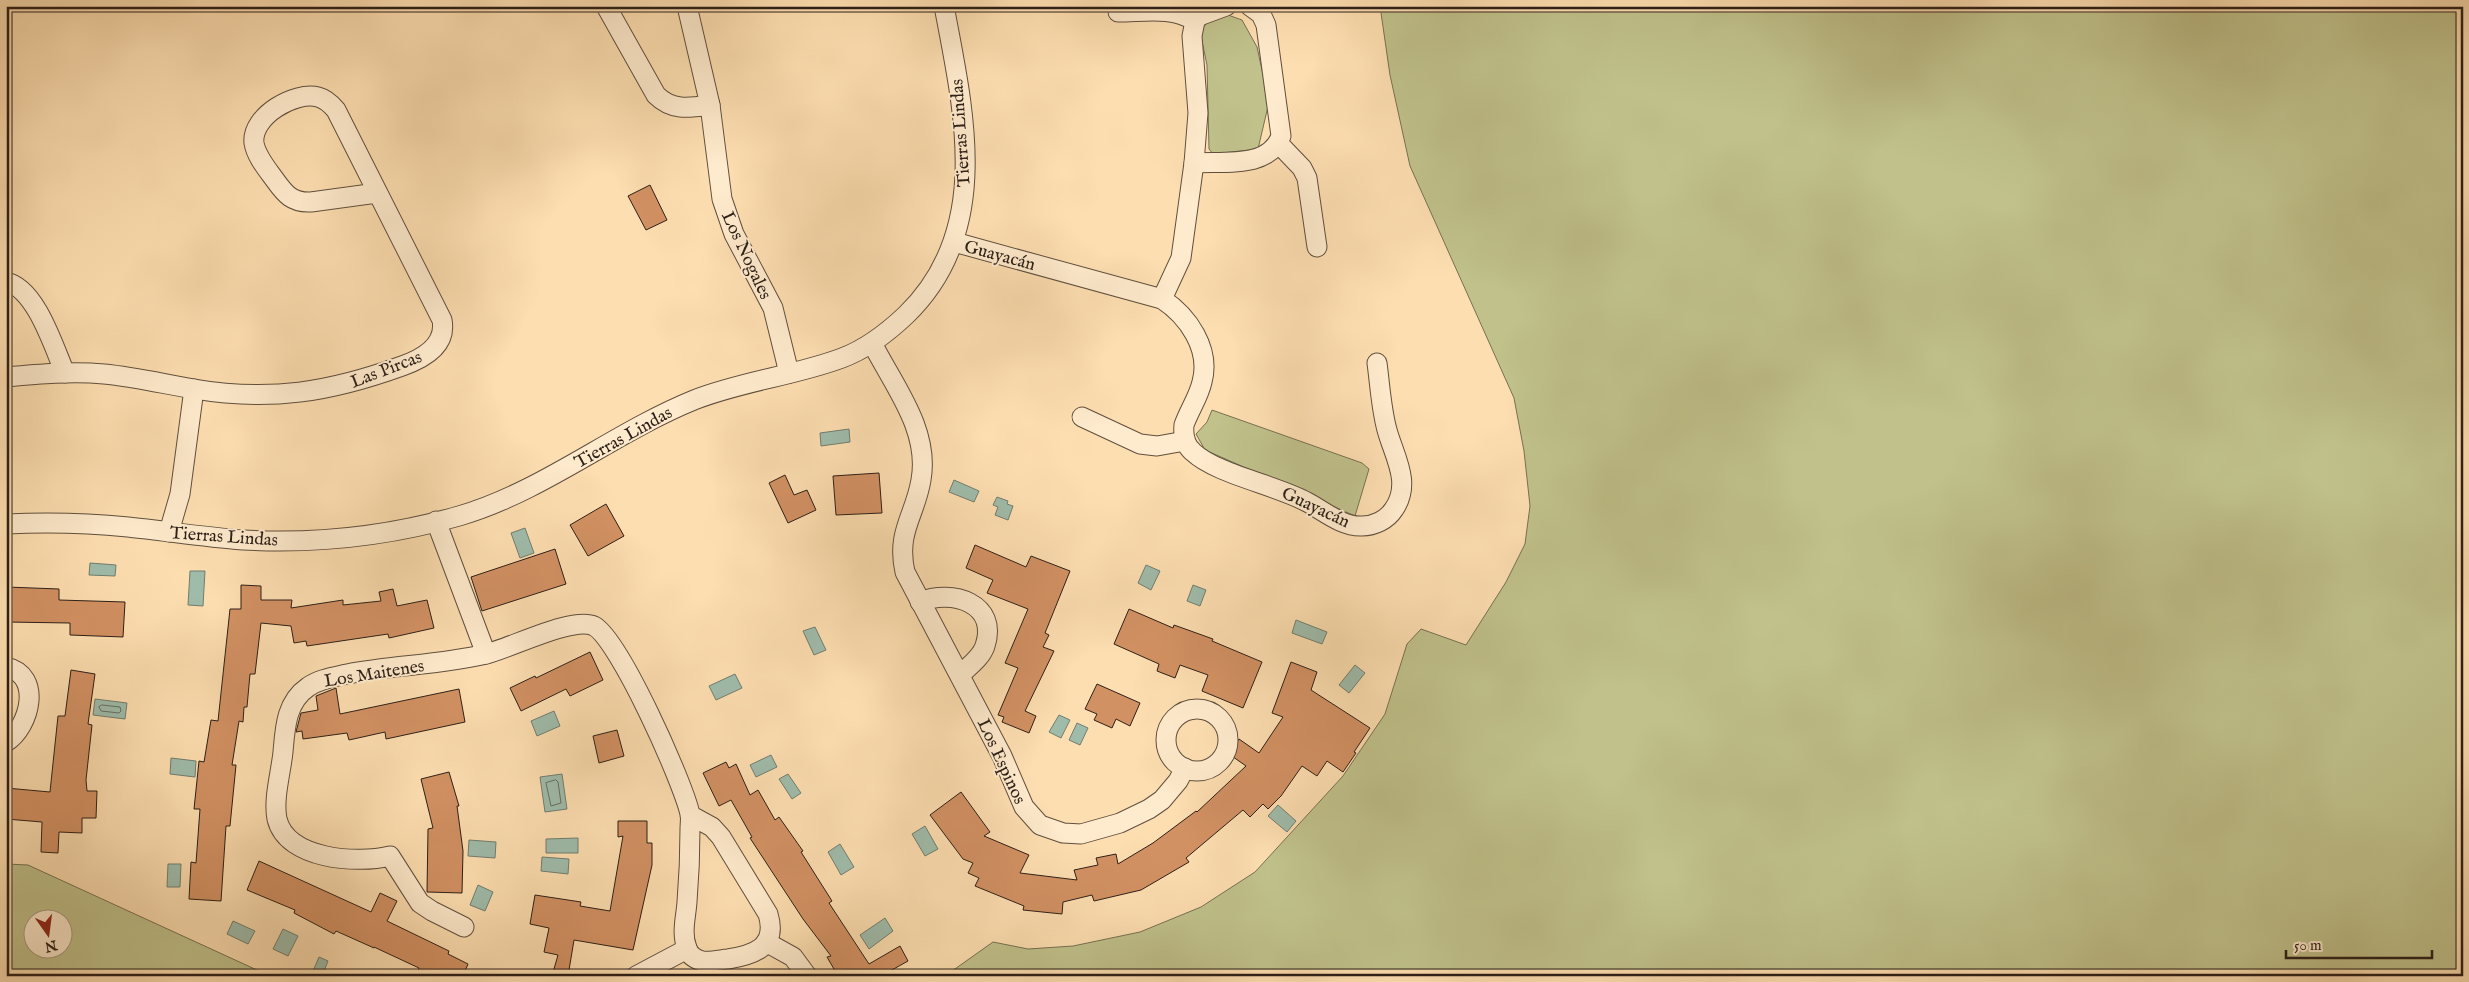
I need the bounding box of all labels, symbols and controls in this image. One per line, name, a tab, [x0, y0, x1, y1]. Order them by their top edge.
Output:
street label: Tierras Lindas	[946, 78, 977, 188]
street label: Los Nogales	[715, 208, 776, 303]
street label: Guayacán	[961, 236, 1038, 277]
street label: Las Pircas	[348, 346, 425, 394]
street label: Tierras Lindas	[571, 402, 677, 475]
street label: Guayacán	[1278, 483, 1354, 534]
street label: Tierras Lindas	[169, 522, 279, 553]
street label: Los Maitenes	[323, 655, 426, 694]
street label: Los Espinos	[971, 715, 1030, 808]
north arrow	[22, 910, 72, 960]
scale bar	[2286, 927, 2433, 959]
text: N	[43, 935, 60, 956]
text: 50 m	[2294, 936, 2322, 955]

